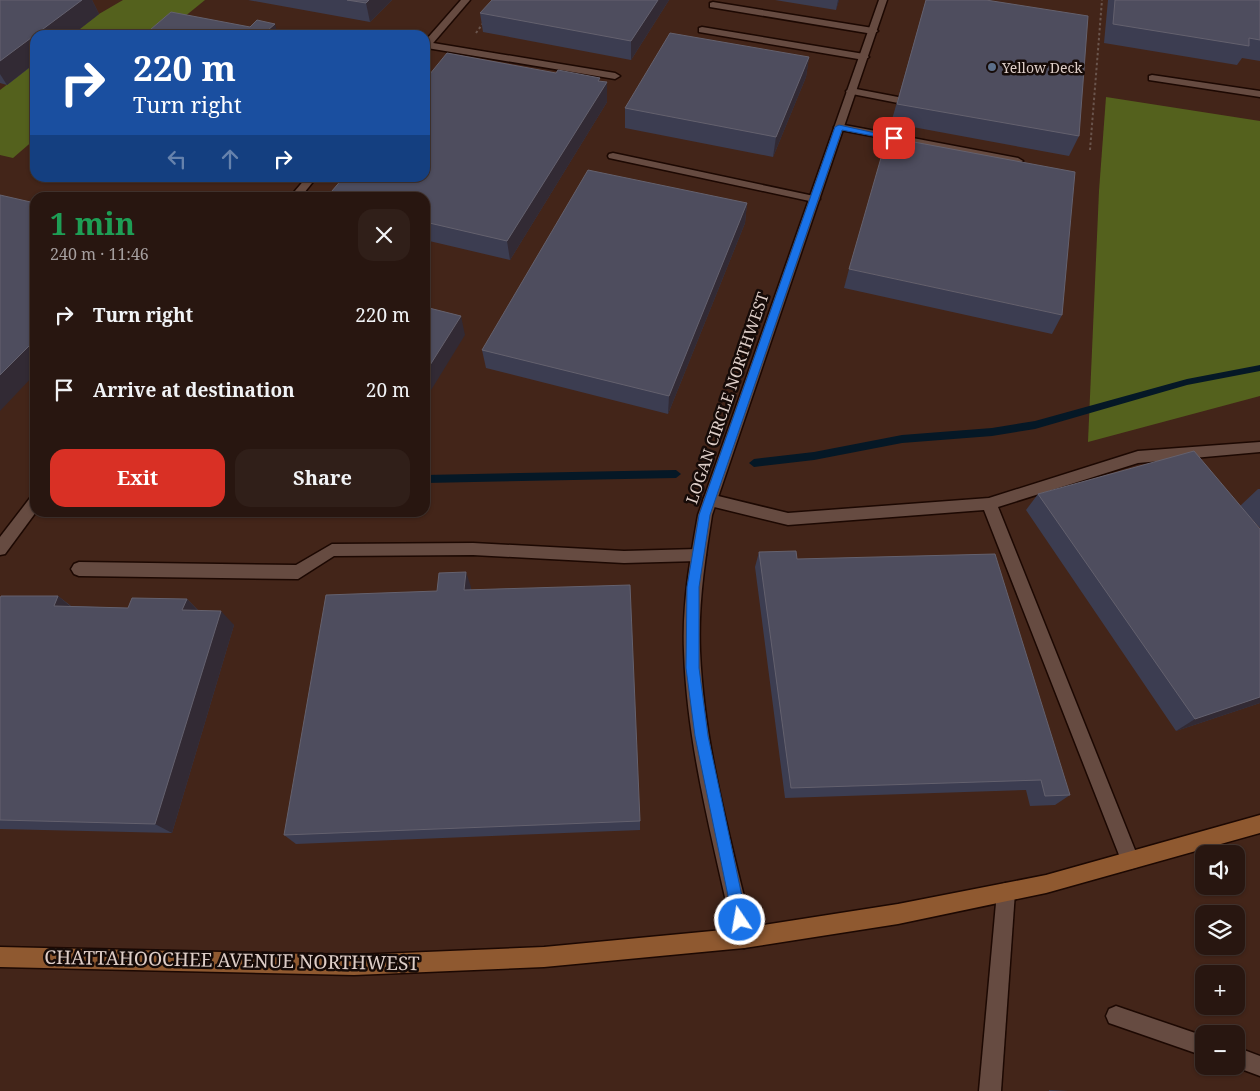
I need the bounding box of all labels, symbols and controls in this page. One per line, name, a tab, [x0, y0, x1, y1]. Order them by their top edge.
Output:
text: 220 m	[133, 44, 236, 91]
icon: right	[50, 50, 115, 115]
place label: Yellow Deck	[1001, 58, 1083, 77]
marker: Yellow Deck	[986, 61, 998, 73]
text: Turn right	[133, 89, 242, 119]
pin	[873, 117, 915, 159]
icon: arrive	[880, 124, 908, 152]
icon: left	[163, 145, 191, 173]
icon: ahead	[216, 145, 244, 173]
icon: right	[269, 145, 297, 173]
text: 1 min	[50, 203, 135, 244]
button: close	[358, 209, 410, 261]
text: 240 m · 11:46	[50, 243, 149, 265]
street label: LOGAN CIRCLE NORTHWEST	[680, 289, 774, 507]
icon: right	[50, 301, 78, 329]
text: Turn right	[93, 302, 193, 328]
text: 220 m	[355, 302, 410, 328]
icon: arrive	[50, 376, 78, 404]
text: Arrive at destination	[93, 377, 295, 403]
text: 20 m	[366, 377, 410, 403]
button: Exit	[50, 449, 225, 507]
button: Share	[235, 449, 410, 507]
map controls	[1195, 845, 1245, 1075]
button: sound	[1195, 845, 1245, 895]
position arrow	[713, 893, 765, 945]
button: layers	[1195, 905, 1245, 955]
street label: CHATTAHOOCHEE AVENUE NORTHWEST	[44, 944, 420, 976]
button: +	[1195, 965, 1245, 1015]
button: −	[1195, 1025, 1245, 1075]

